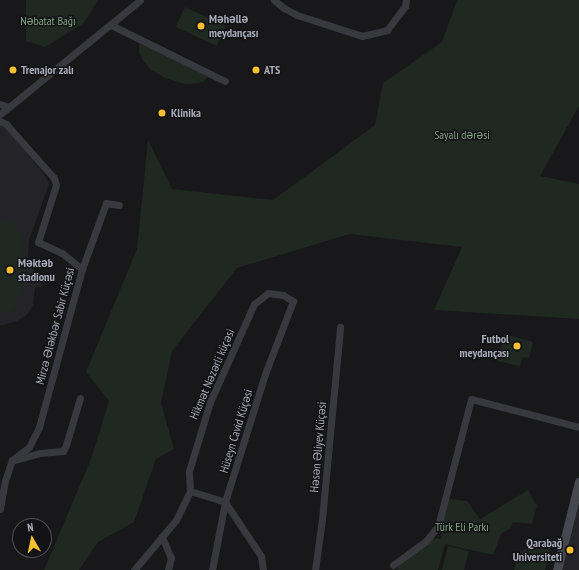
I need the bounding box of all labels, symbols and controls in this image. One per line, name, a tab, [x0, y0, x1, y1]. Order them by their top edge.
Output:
place label: Məhəllə meydançası	[209, 12, 259, 40]
park label: Nəbatat Bağı	[20, 14, 76, 28]
marker: Məhəllə meydançası	[196, 21, 206, 31]
place label: Trenajor zalı	[21, 63, 74, 77]
place label: ATS	[264, 63, 280, 77]
marker: Trenajor zalı	[8, 65, 18, 75]
marker: ATS	[251, 65, 261, 75]
place label: Klinika	[171, 106, 201, 120]
marker: Klinika	[156, 107, 168, 119]
park label: Sayalı dərəsi	[434, 128, 490, 142]
place label: Məktəb stadionu	[18, 256, 55, 284]
marker: Məktəb stadionu	[5, 265, 15, 275]
street label: Mirzə Ələkbər Sabir Küçəsi	[32, 266, 78, 386]
street label: Hikmət Nəzərli küçəsi	[186, 327, 238, 421]
place label: Futbol meydançası	[459, 332, 509, 360]
marker: Futbol meydançası	[512, 341, 522, 351]
street label: Hüseyn Cavid Küçəsi	[216, 387, 256, 475]
street label: Həsən Əliyev Küçəsi	[307, 401, 329, 493]
north arrow	[12, 518, 52, 558]
text: N	[26, 520, 34, 535]
park label: Türk Eli Parkı	[435, 520, 489, 534]
place label: Qarabağ Universiteti	[513, 536, 562, 564]
marker: Qarabağ Universiteti	[565, 545, 575, 555]

